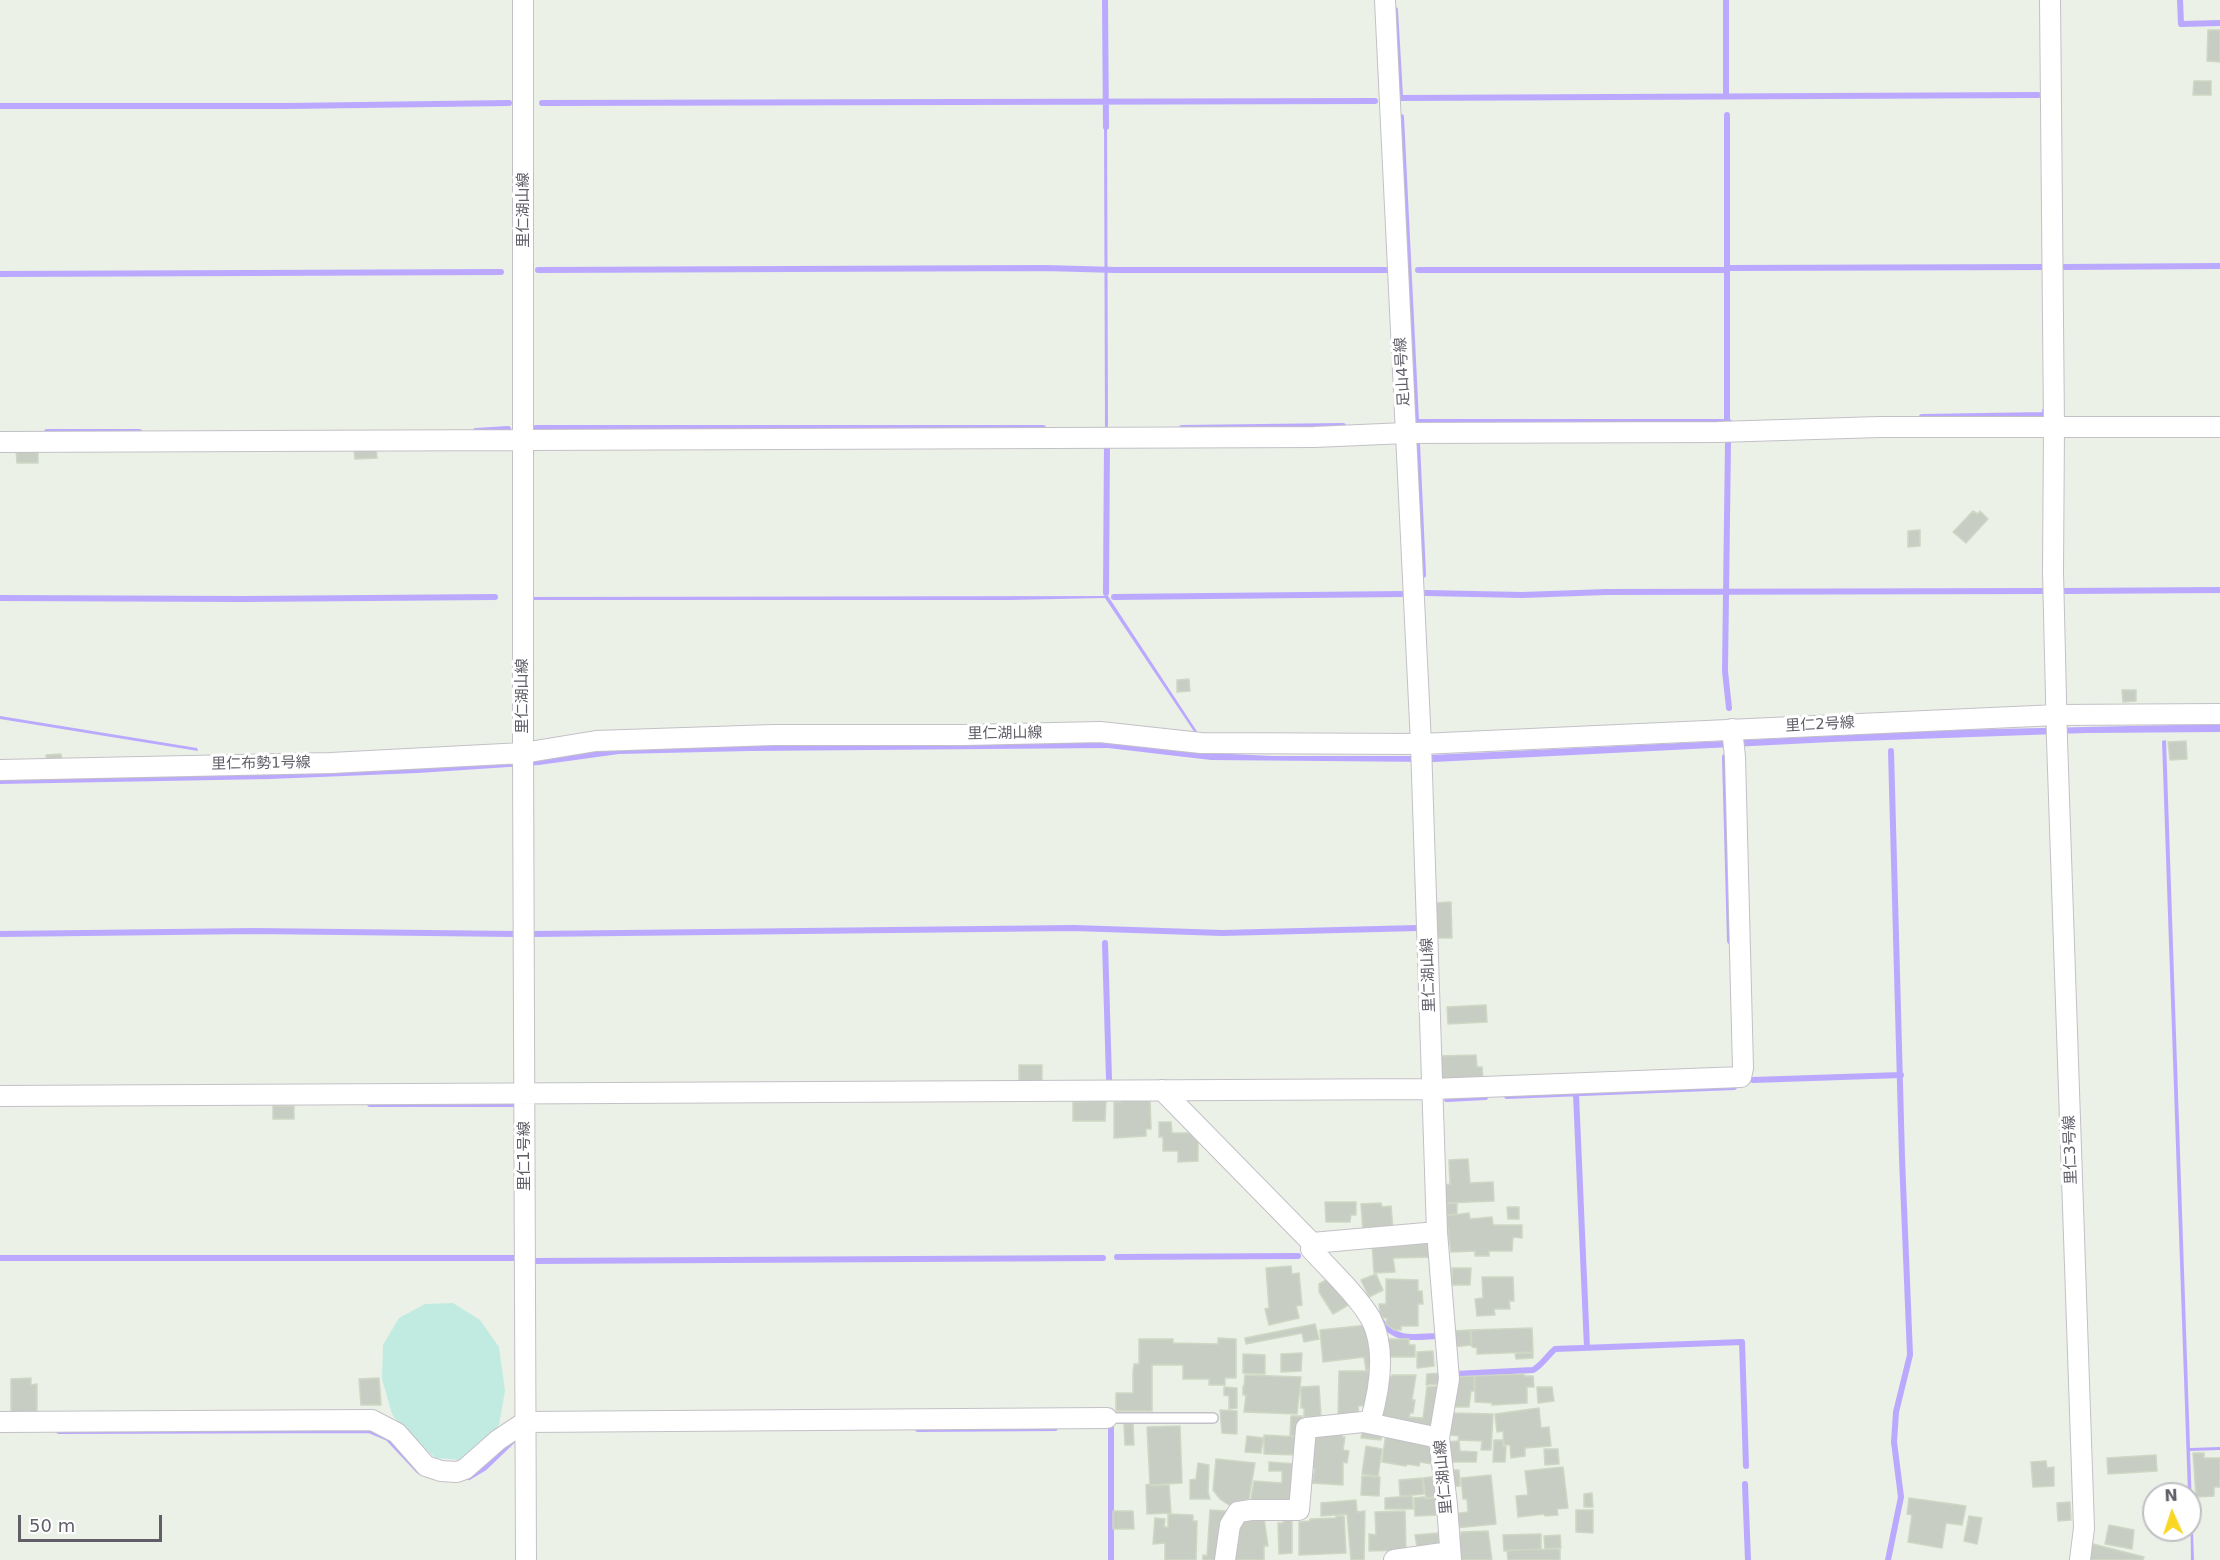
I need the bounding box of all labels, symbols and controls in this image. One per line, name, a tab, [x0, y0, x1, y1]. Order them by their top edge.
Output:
street label: 里仁湖山線	[515, 173, 533, 247]
street label: 足山4号線	[1392, 337, 1414, 407]
street label: 里仁湖山線	[514, 659, 532, 733]
street label: 里仁2号線	[1785, 714, 1855, 736]
street label: 里仁湖山線	[967, 724, 1043, 744]
street label: 里仁布勢1号線	[211, 754, 311, 774]
street label: 里仁湖山線	[1419, 937, 1439, 1013]
street label: 里仁3号線	[2061, 1115, 2081, 1185]
street label: 里仁1号線	[516, 1121, 534, 1191]
street label: 里仁湖山線	[1432, 1439, 1456, 1515]
north arrow	[2142, 1482, 2202, 1542]
text: N	[2164, 1486, 2178, 1505]
scale bar	[21, 1503, 165, 1541]
text: 50 m	[29, 1515, 75, 1536]

